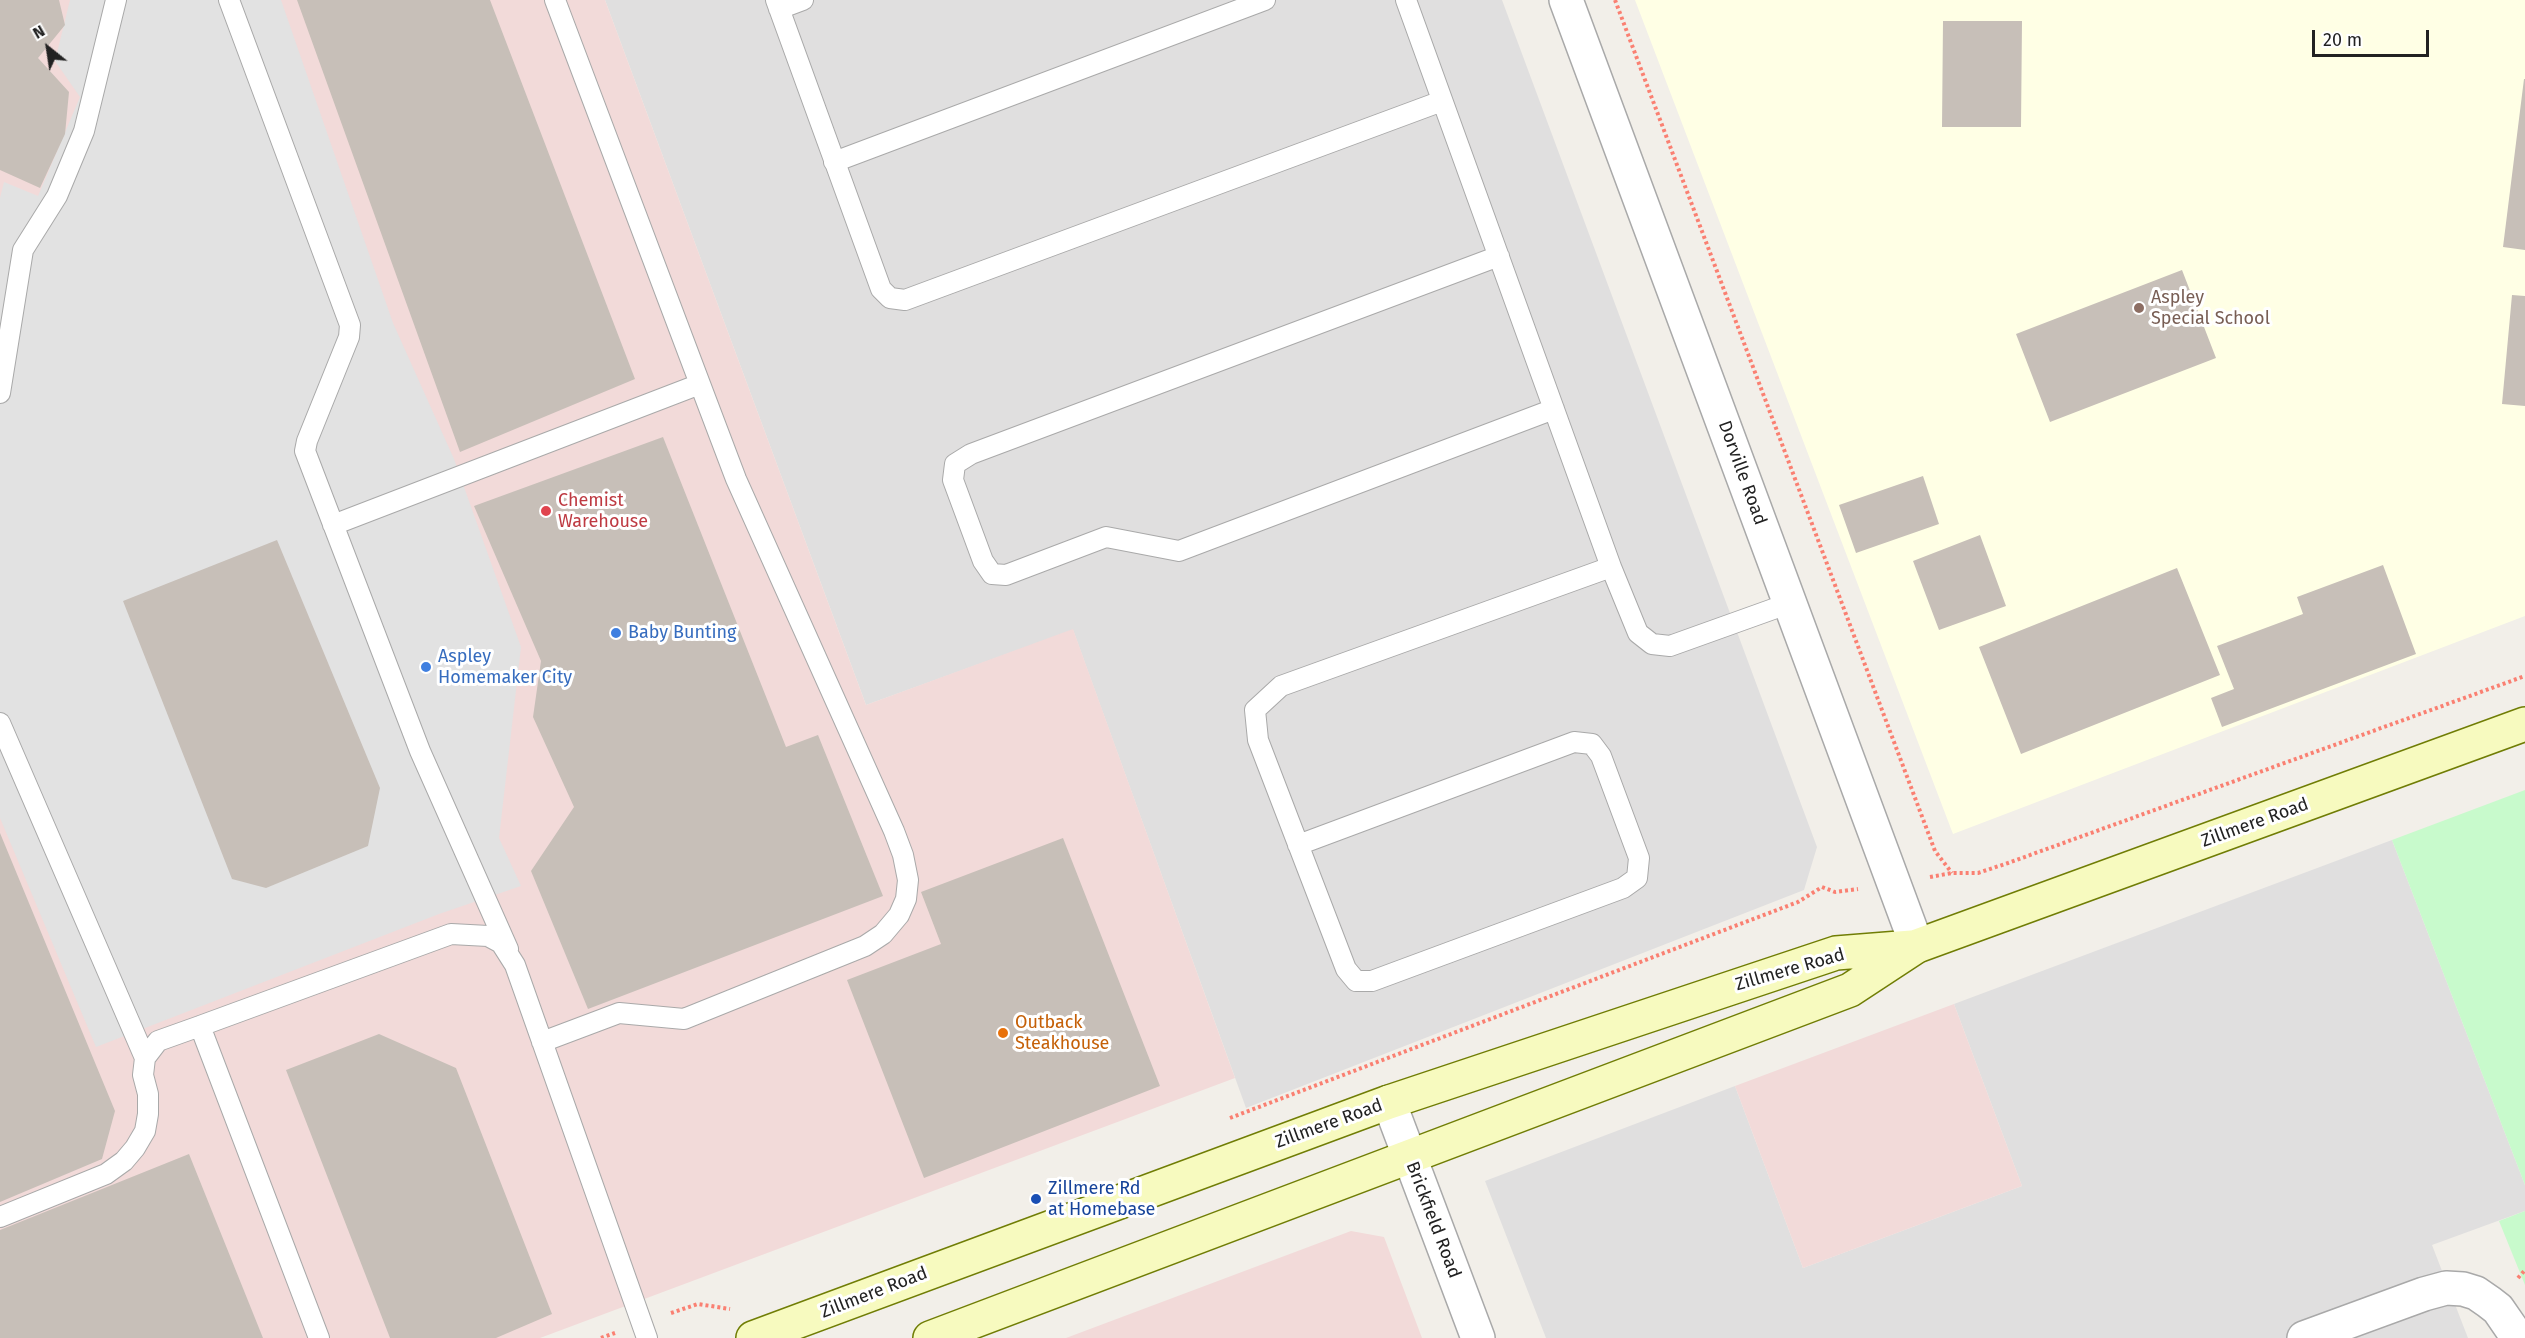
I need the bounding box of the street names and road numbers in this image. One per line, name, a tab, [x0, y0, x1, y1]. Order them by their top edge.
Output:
street label: Dorville Road	[1713, 418, 1771, 528]
street label: Zillmere Road	[2198, 794, 2312, 852]
street label: Zillmere Road	[1733, 944, 1847, 996]
street label: Zillmere Road	[1272, 1095, 1386, 1153]
street label: Brickfield Road	[1401, 1159, 1465, 1281]
street label: Zillmere Road	[817, 1263, 931, 1323]

